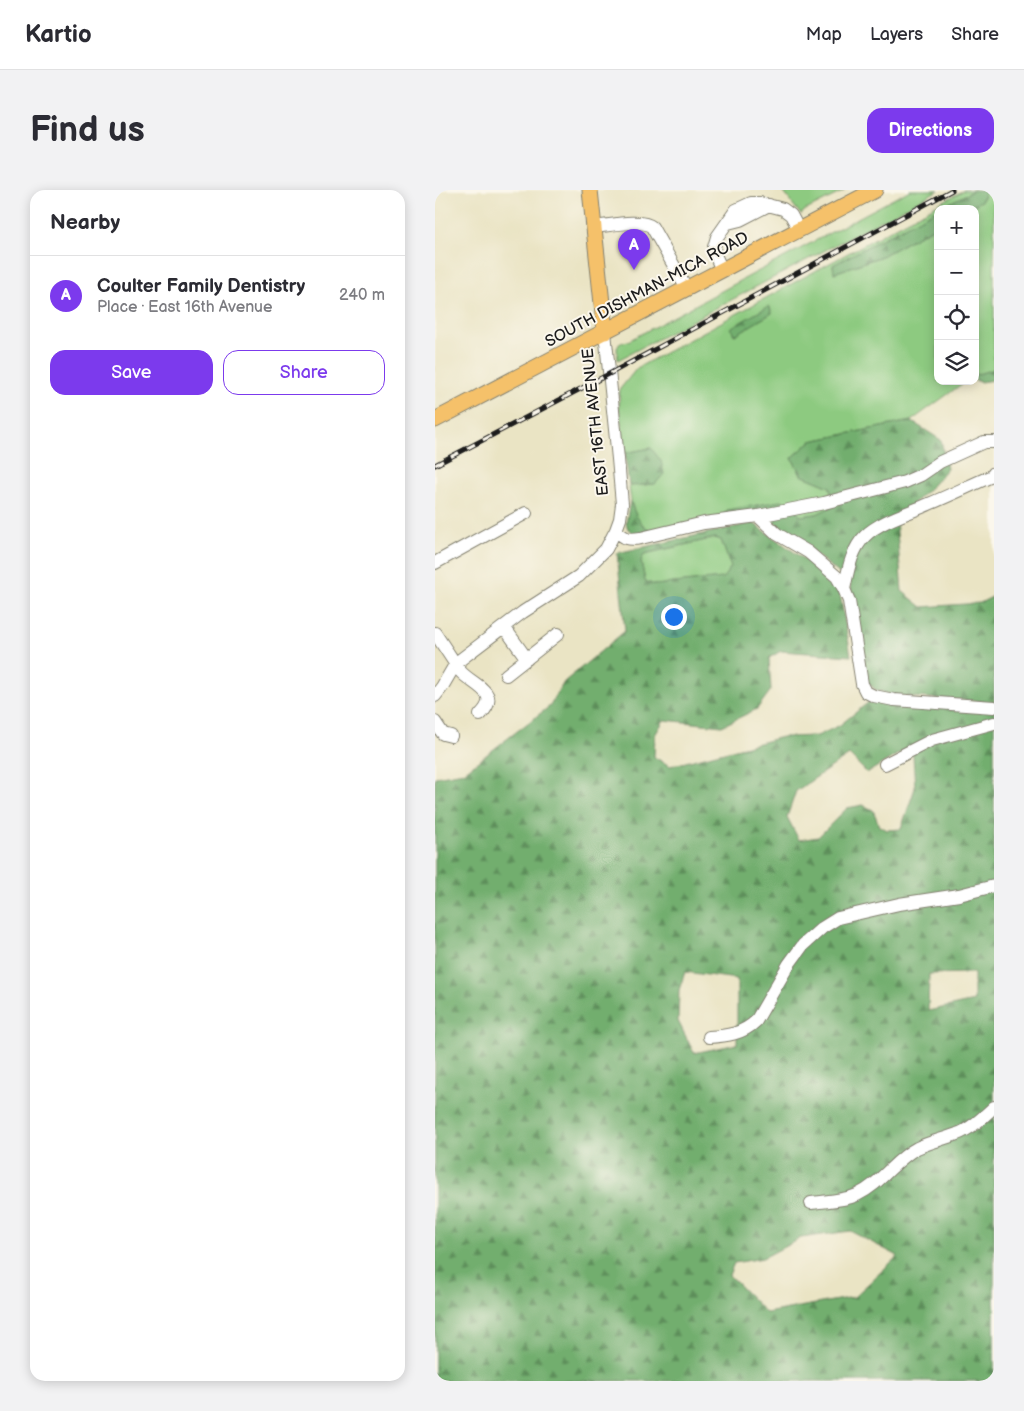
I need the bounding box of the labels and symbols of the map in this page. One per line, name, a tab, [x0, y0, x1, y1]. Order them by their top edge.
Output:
street label: SOUTH DISHMAN-MICA ROAD	[542, 228, 752, 352]
pin: A	[618, 229, 650, 270]
street label: EAST 16TH AVENUE	[579, 347, 613, 497]
your location	[661, 604, 687, 630]

